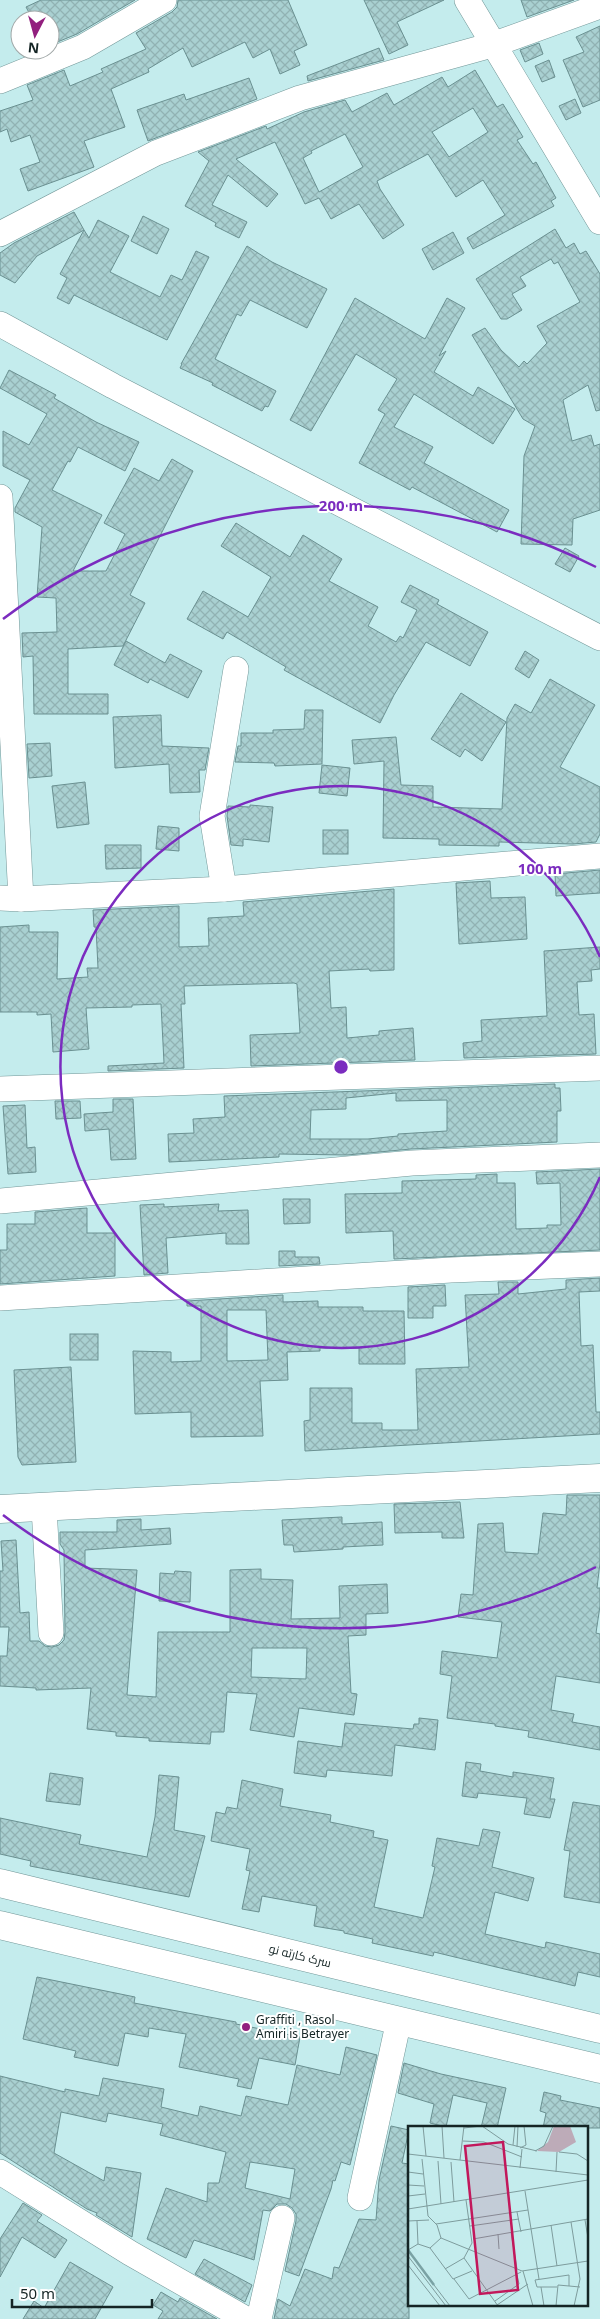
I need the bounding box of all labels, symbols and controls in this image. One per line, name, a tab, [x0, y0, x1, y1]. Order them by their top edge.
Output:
north arrow	[10, 10, 60, 60]
text: N	[27, 38, 40, 58]
text: 200 m	[319, 495, 363, 515]
text: 100 m	[518, 858, 562, 878]
centre of rings	[332, 1058, 350, 1076]
street label: سرک کارته نو	[267, 1940, 333, 1971]
place label: Graffiti , Rasol Amiri is Betrayer	[256, 2011, 349, 2042]
marker: Graffiti , Rasol Amiri is Betrayer	[240, 2021, 252, 2033]
inset map	[408, 2126, 588, 2306]
scale bar	[12, 2276, 152, 2308]
text: 50 m	[20, 2283, 55, 2303]

